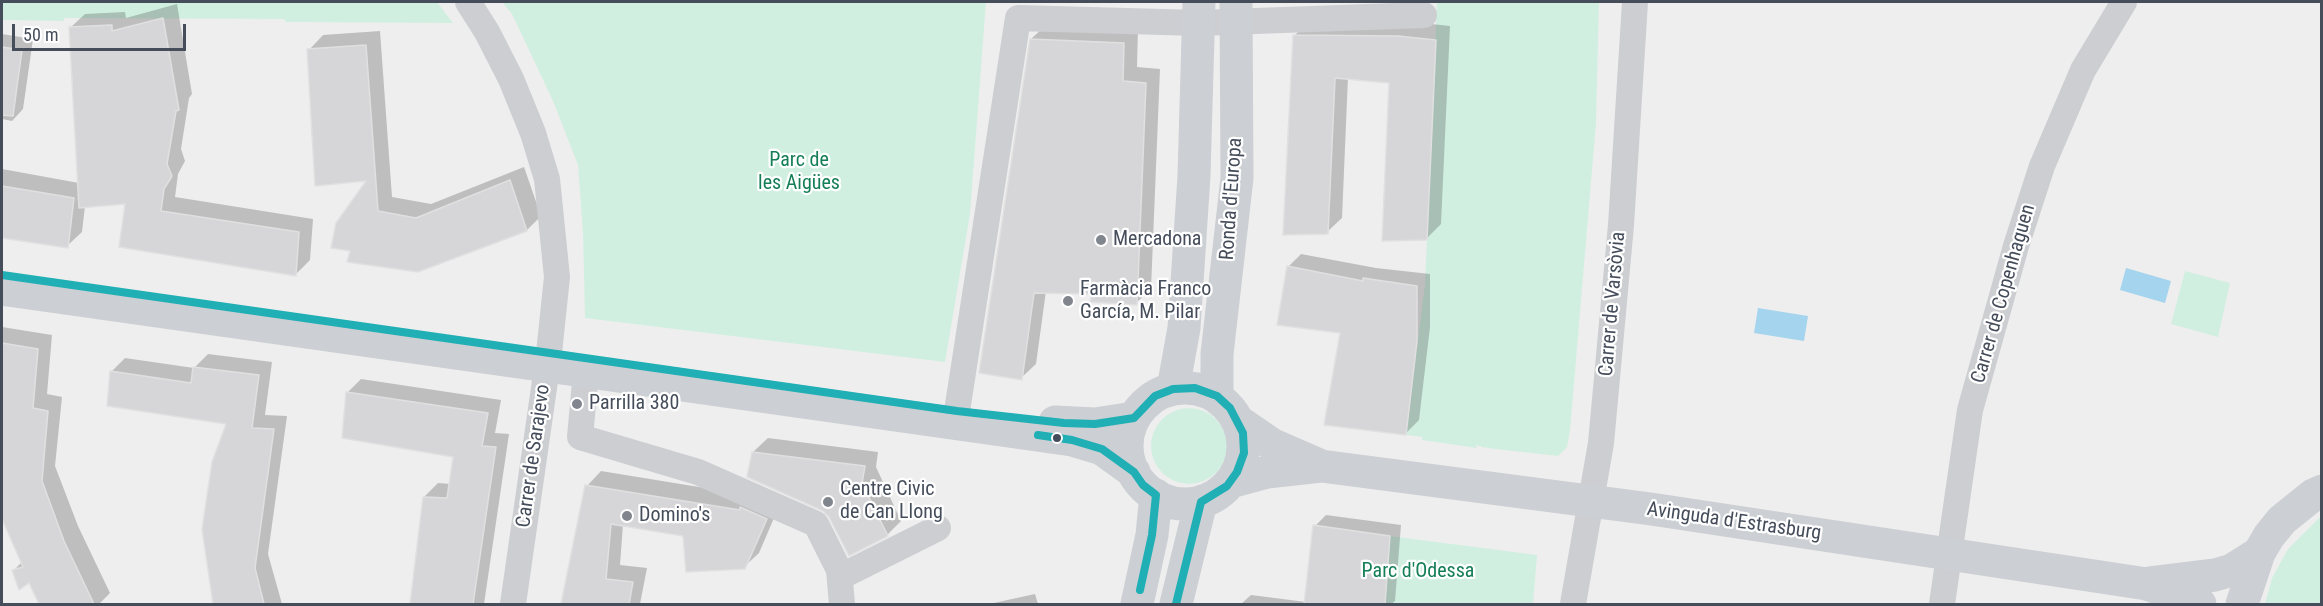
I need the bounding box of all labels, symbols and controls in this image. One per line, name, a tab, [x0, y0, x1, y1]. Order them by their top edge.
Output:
scale bar	[15, 12, 189, 50]
text: 50 m	[23, 24, 58, 45]
street label: Ronda d'Europa	[1216, 137, 1248, 261]
park label: Parc de les Aigües	[758, 149, 840, 196]
street label: Carrer de Copenhaguen	[1967, 202, 2041, 386]
place label: Mercadona	[1113, 228, 1201, 252]
street label: Carrer de Varsòvia	[1595, 231, 1631, 377]
marker: Mercadona	[1094, 233, 1108, 247]
place label: Farmàcia Franco García, M. Pilar	[1080, 278, 1211, 325]
marker: Farmàcia Franco García, M. Pilar	[1061, 294, 1075, 308]
street label: Carrer de Sarajevo	[512, 383, 556, 529]
place label: Parrilla 380	[589, 392, 679, 416]
marker: Parrilla 380	[570, 397, 584, 411]
unlabelled marker	[1051, 432, 1063, 444]
place label: Centre Civic de Can Llong	[840, 478, 943, 525]
marker: Centre Civic de Can Llong	[821, 495, 835, 509]
street label: Avinguda d'Estrasburg	[1645, 498, 1823, 546]
place label: Domino's	[639, 504, 710, 528]
marker: Domino's	[620, 509, 634, 523]
park label: Parc d'Odessa	[1362, 560, 1474, 584]

